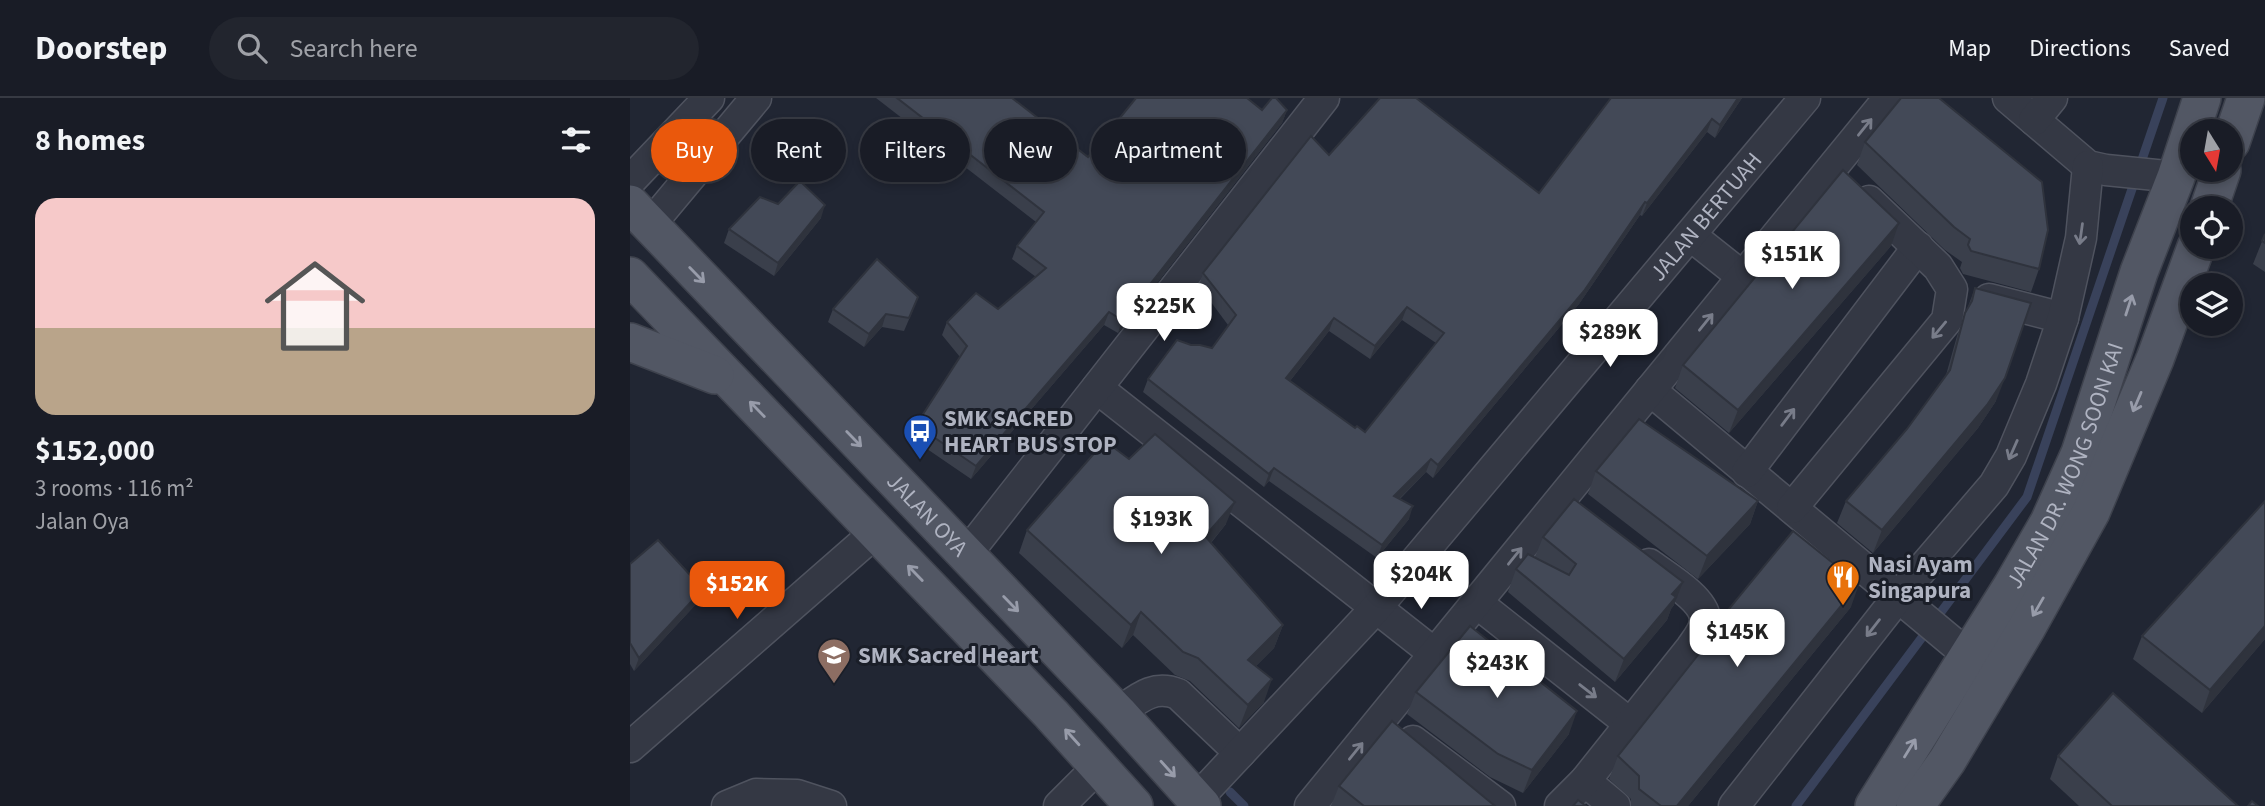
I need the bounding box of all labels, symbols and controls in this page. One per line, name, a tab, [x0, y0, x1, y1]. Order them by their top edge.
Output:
search box	[209, 17, 699, 80]
text: Doorstep	[35, 25, 167, 72]
icon: search	[233, 29, 271, 67]
text: Search here	[289, 30, 418, 67]
text: Map	[1948, 31, 1991, 66]
text: Directions	[2029, 31, 2131, 66]
text: Saved	[2169, 31, 2230, 66]
text: 8 homes	[35, 119, 145, 162]
chip: Buy	[651, 119, 737, 182]
chip: Rent	[751, 119, 846, 182]
chip: Filters	[860, 119, 970, 182]
chip: New	[984, 119, 1077, 182]
chip: Apartment	[1091, 119, 1246, 182]
one-way arrow	[1857, 119, 1873, 137]
north arrow	[2180, 119, 2244, 182]
map controls	[2180, 119, 2243, 336]
icon: filters	[557, 121, 595, 159]
street label: JALAN BERTUAH	[1641, 145, 1769, 288]
button: locate	[2180, 196, 2243, 259]
one-way arrow	[2075, 222, 2088, 244]
pin: $151K	[1743, 232, 1841, 291]
text: $151K	[1761, 237, 1823, 270]
icon: home	[252, 243, 378, 369]
one-way arrow	[689, 266, 706, 283]
button: layers	[2180, 273, 2243, 336]
pin: $225K	[1115, 284, 1213, 343]
text: $225K	[1133, 289, 1195, 322]
one-way arrow	[2124, 294, 2136, 316]
pin: $289K	[1561, 310, 1659, 369]
one-way arrow	[1698, 314, 1713, 332]
text: $289K	[1579, 315, 1641, 348]
one-way arrow	[1932, 321, 1948, 339]
street label: JALAN DR. WONG SOON KAI	[1998, 338, 2131, 595]
one-way arrow	[2130, 391, 2143, 413]
one-way arrow	[748, 401, 765, 418]
place label: SMK SACRED HEART BUS STOP	[944, 402, 1117, 461]
one-way arrow	[1781, 408, 1796, 427]
bus stop icon: SMK SACRED HEART BUS STOP	[901, 412, 939, 461]
text: $152,000	[35, 429, 155, 472]
one-way arrow	[846, 431, 863, 448]
one-way arrow	[2006, 439, 2019, 460]
street label: JALAN OYA	[879, 465, 976, 564]
text: 3 rooms · 116 m²	[35, 472, 194, 505]
pin: $193K	[1112, 496, 1210, 556]
text: $193K	[1130, 502, 1192, 535]
text: Jalan Oya	[35, 505, 129, 538]
one-way arrow	[1508, 547, 1523, 565]
place label: Nasi Ayam Singapura	[1868, 548, 1973, 607]
pin: $204K	[1372, 552, 1470, 611]
text: $204K	[1390, 557, 1452, 590]
restaurant icon: Nasi Ayam Singapura	[1824, 558, 1862, 607]
pin: $152K	[688, 561, 786, 621]
one-way arrow	[906, 565, 923, 582]
text: $152K	[706, 567, 768, 600]
one-way arrow	[1003, 595, 1020, 612]
one-way arrow	[2031, 596, 2045, 616]
pin: $145K	[1688, 610, 1786, 669]
text: $145K	[1706, 615, 1768, 648]
one-way arrow	[1866, 619, 1881, 637]
school or university icon: SMK Sacred Heart	[815, 636, 853, 685]
place label: SMK Sacred Heart	[858, 639, 1039, 672]
pin: $243K	[1448, 640, 1546, 700]
text: $243K	[1466, 646, 1528, 679]
one-way arrow	[1578, 683, 1596, 699]
one-way arrow	[1064, 729, 1081, 746]
one-way arrow	[1902, 739, 1917, 758]
one-way arrow	[1348, 742, 1364, 760]
one-way arrow	[1160, 760, 1176, 778]

